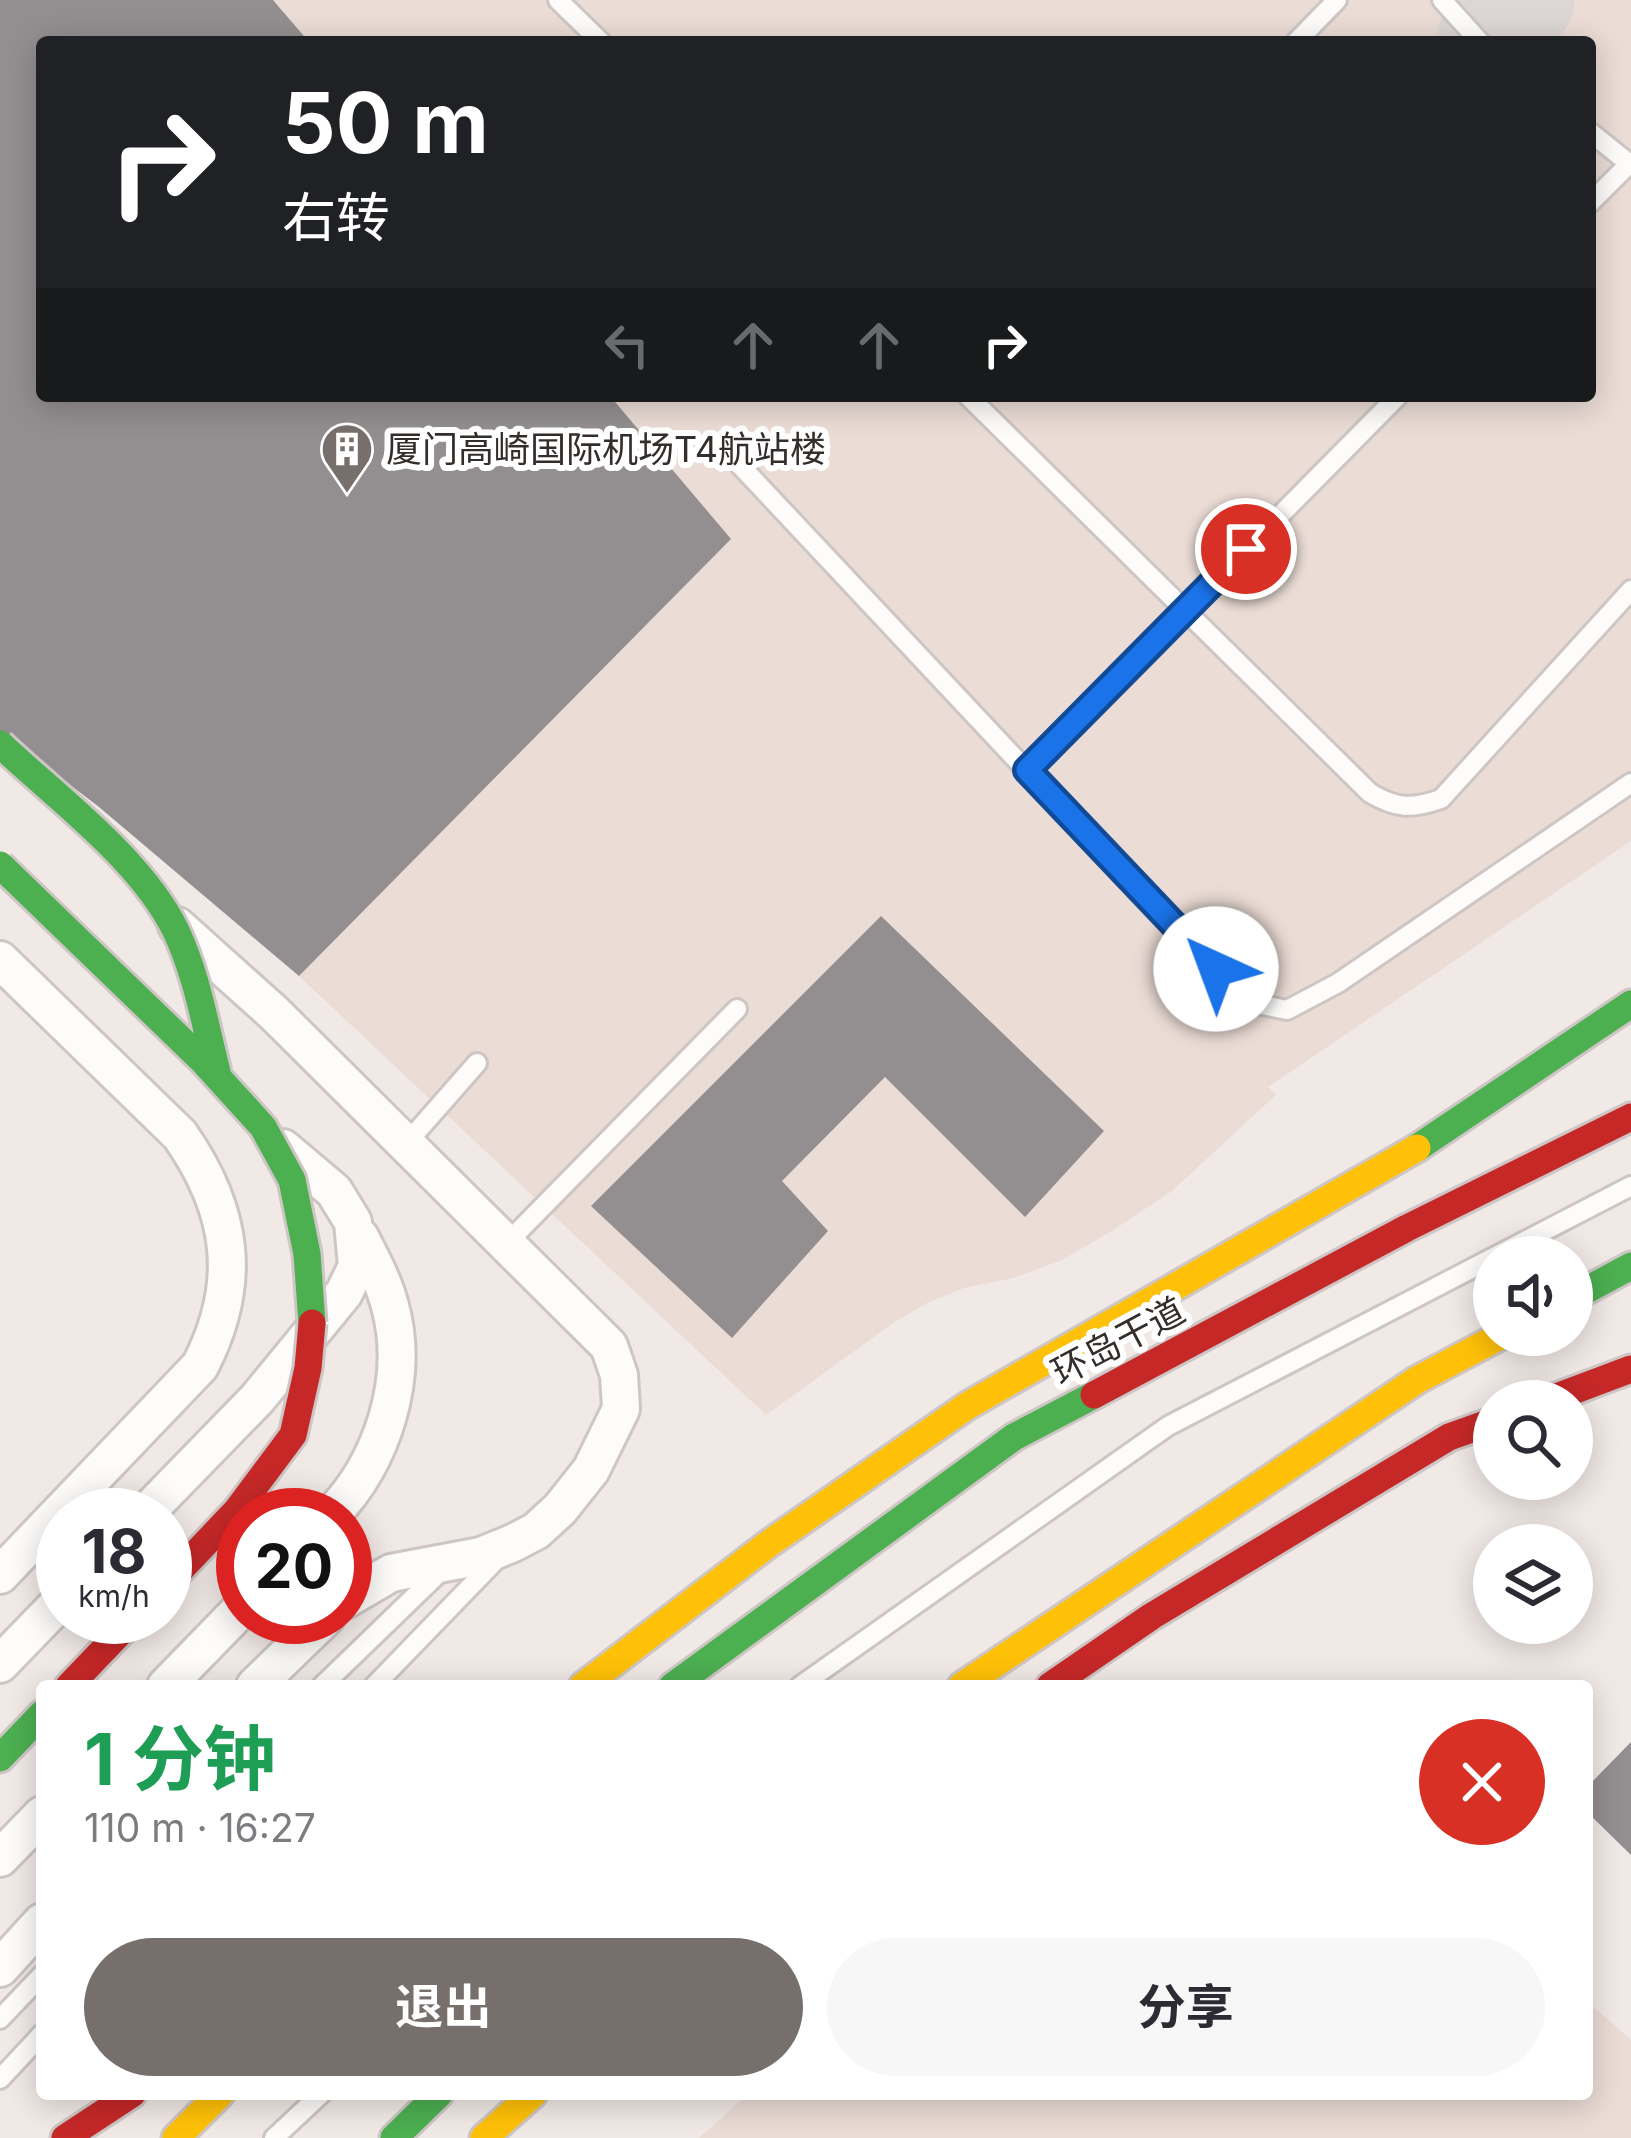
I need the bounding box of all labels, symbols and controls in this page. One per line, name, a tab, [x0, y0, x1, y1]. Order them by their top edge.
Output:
text: 50 m	[282, 72, 489, 173]
icon: right	[84, 84, 240, 240]
text: 右转	[282, 185, 390, 250]
icon: left	[594, 312, 660, 378]
icon: ahead	[720, 312, 786, 378]
icon: ahead	[846, 312, 912, 378]
icon: right	[972, 312, 1038, 378]
building icon: 厦门高崎国际机场T4航站楼	[319, 421, 375, 495]
place label: 厦门高崎国际机场T4航站楼	[386, 427, 826, 471]
pin	[1195, 498, 1297, 600]
icon: arrive	[1213, 516, 1279, 582]
position arrow	[1153, 906, 1279, 1032]
map controls	[1473, 1236, 1593, 1644]
button: sound	[1473, 1236, 1593, 1356]
street label: 环岛干道	[1044, 1288, 1192, 1394]
button: search	[1473, 1380, 1593, 1500]
speed limit sign: 20	[216, 1488, 372, 1644]
text: 18	[82, 1515, 146, 1587]
button: layers	[1473, 1524, 1593, 1644]
text: km/h	[78, 1578, 150, 1614]
text: 1 分钟	[84, 1715, 276, 1802]
button: close	[1419, 1719, 1545, 1845]
text: 110 m · 16:27	[84, 1804, 316, 1851]
button: 退出	[84, 1938, 803, 2076]
button: 分享	[827, 1938, 1545, 2076]

